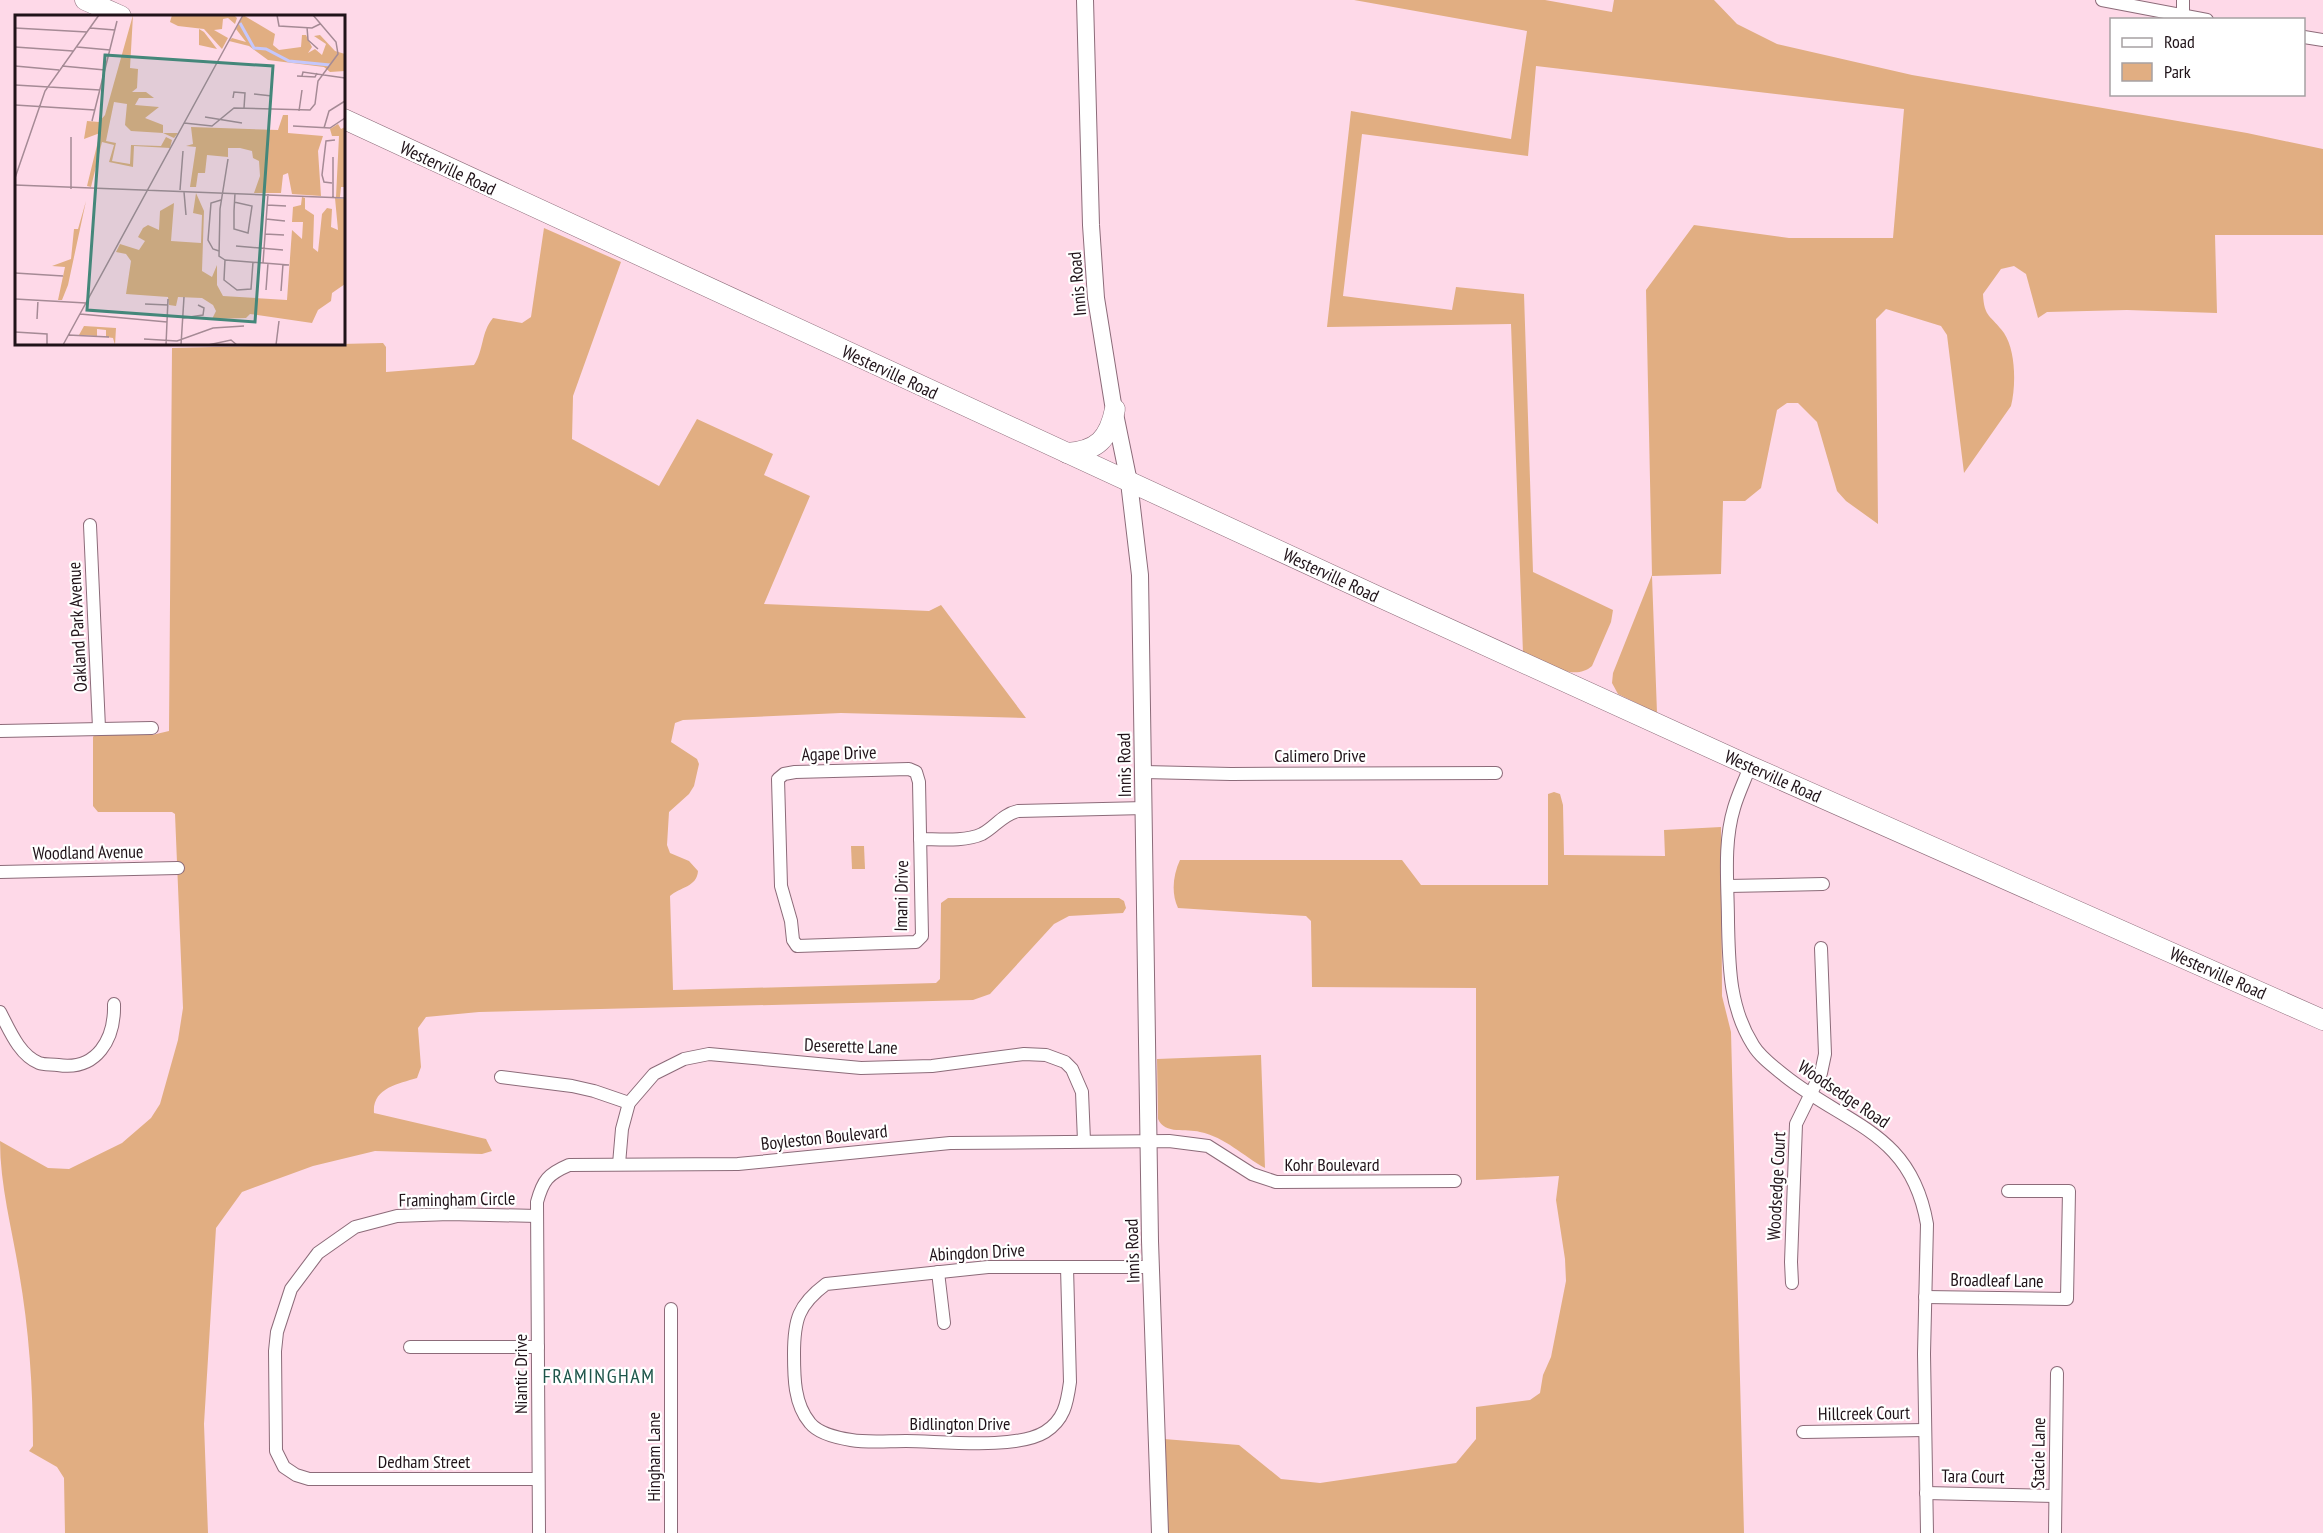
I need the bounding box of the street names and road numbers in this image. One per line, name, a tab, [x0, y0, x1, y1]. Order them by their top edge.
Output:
street label: Westerville Road	[396, 136, 500, 200]
street label: Innis Road	[1063, 251, 1091, 317]
street label: Westerville Road	[838, 340, 942, 404]
street label: Westerville Road	[1279, 543, 1383, 607]
street label: Oakland Park Avenue	[62, 561, 92, 693]
street label: Innis Road	[1112, 733, 1136, 797]
street label: Agape Drive	[801, 740, 877, 766]
street label: Calimero Drive	[1274, 744, 1366, 767]
street label: Westerville Road	[1721, 744, 1825, 808]
street label: Woodland Avenue	[32, 840, 144, 864]
street label: Imani Drive	[889, 860, 913, 932]
street label: Westerville Road	[2166, 941, 2270, 1005]
street label: Deserette Lane	[804, 1033, 898, 1059]
street label: Woodsedge Road	[1794, 1055, 1894, 1133]
street label: Boyleston Boulevard	[760, 1119, 888, 1155]
street label: Woodsedge Court	[1762, 1131, 1790, 1241]
street label: Kohr Boulevard	[1285, 1153, 1379, 1176]
street label: Framingham Circle	[398, 1186, 516, 1212]
street label: Innis Road	[1119, 1218, 1145, 1284]
street label: Abingdon Drive	[929, 1238, 1025, 1266]
street label: Broadleaf Lane	[1950, 1268, 2044, 1292]
street label: Niantic Drive	[509, 1334, 532, 1414]
street label: Hillcreek Court	[1818, 1401, 1910, 1425]
street label: Hingham Lane	[642, 1412, 665, 1502]
street label: Bidlington Drive	[910, 1412, 1010, 1435]
street label: Stacie Lane	[2026, 1417, 2050, 1489]
street label: Dedham Street	[378, 1450, 470, 1473]
street label: Tara Court	[1941, 1464, 2005, 1488]

